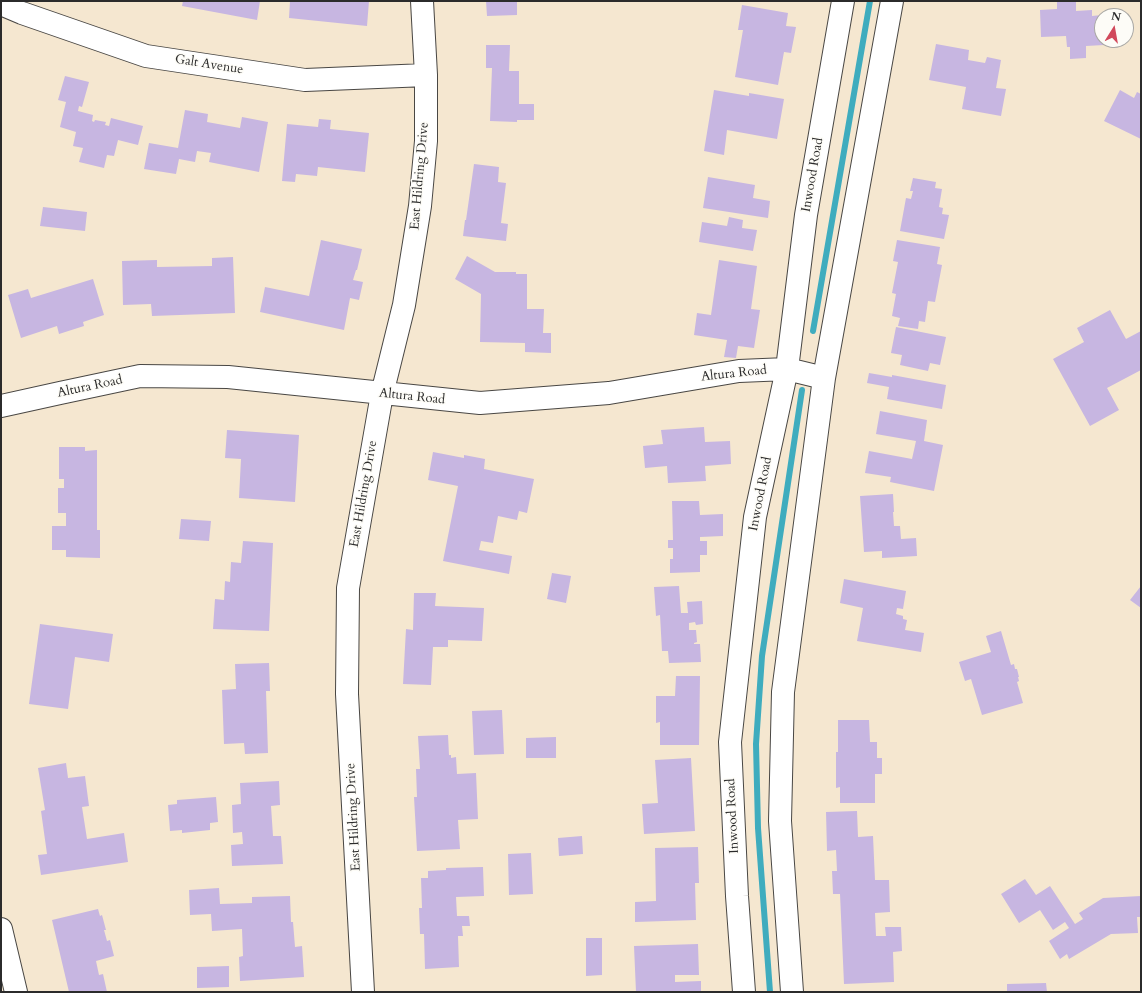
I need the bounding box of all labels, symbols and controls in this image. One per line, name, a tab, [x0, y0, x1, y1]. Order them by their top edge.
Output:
north arrow	[1094, 8, 1134, 48]
text: N	[1110, 8, 1122, 25]
street label: Galt Avenue	[174, 52, 244, 78]
street label: East Hildring Drive	[408, 121, 432, 231]
street label: Inwood Road	[799, 137, 827, 213]
street label: Altura Road	[700, 363, 768, 385]
street label: Altura Road	[56, 372, 124, 402]
street label: Altura Road	[378, 386, 446, 408]
street label: East Hildring Drive	[347, 439, 381, 549]
street label: Inwood Road	[746, 456, 776, 532]
street label: East Hildring Drive	[343, 762, 365, 872]
street label: Inwood Road	[723, 778, 743, 854]

